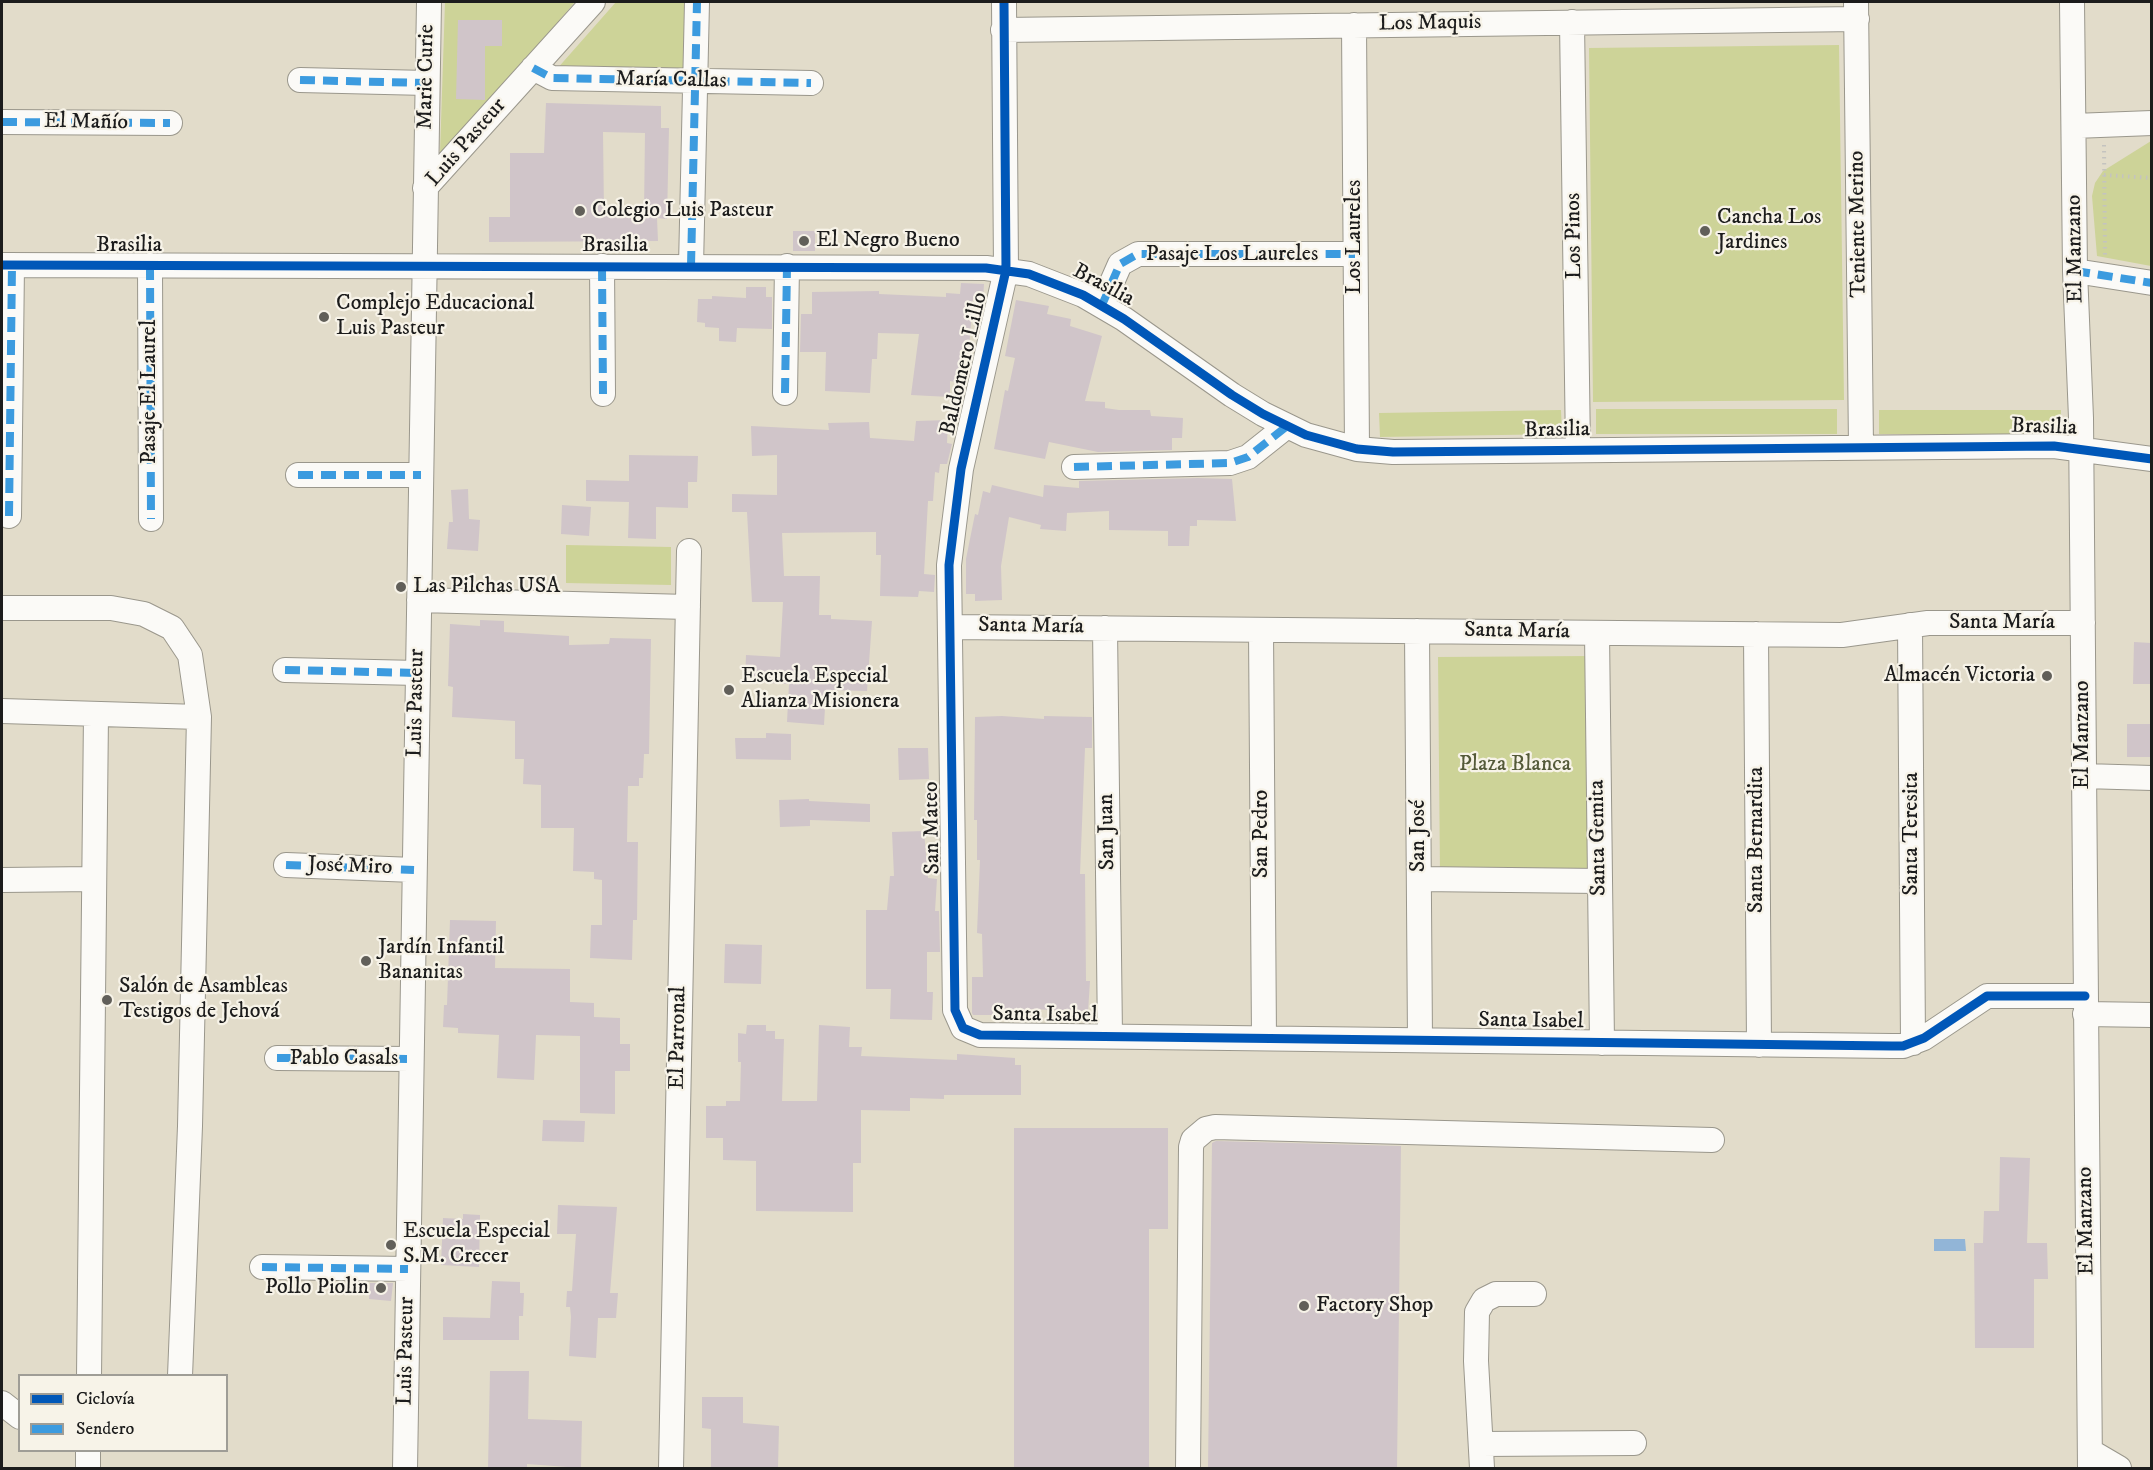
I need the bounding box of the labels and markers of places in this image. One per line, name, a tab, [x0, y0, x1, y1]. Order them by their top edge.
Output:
place label: Colegio Luis Pasteur	[592, 198, 773, 224]
marker: Colegio Luis Pasteur	[573, 204, 587, 218]
place label: Cancha Los Jardines	[1717, 205, 1821, 256]
marker: Cancha Los Jardines	[1698, 224, 1712, 238]
place label: El Negro Bueno	[816, 228, 960, 254]
marker: El Negro Bueno	[797, 234, 811, 248]
place label: Complejo Educacional Luis Pasteur	[336, 291, 534, 342]
marker: Complejo Educacional Luis Pasteur	[317, 310, 331, 324]
place label: Las Pilchas USA	[413, 574, 560, 600]
marker: Las Pilchas USA	[394, 580, 408, 594]
place label: Almacén Victoria	[1884, 663, 2035, 689]
place label: Escuela Especial Alianza Misionera	[741, 664, 899, 716]
marker: Almacén Victoria	[2040, 669, 2054, 683]
marker: Escuela Especial Alianza Misionera	[722, 683, 736, 697]
place label: Jardín Infantil Bananitas	[378, 935, 504, 986]
marker: Jardín Infantil Bananitas	[359, 954, 373, 968]
place label: Salón de Asambleas Testigos de Jehová	[119, 974, 288, 1026]
marker: Salón de Asambleas Testigos de Jehová	[100, 993, 114, 1007]
place label: Escuela Especial S.M. Crecer	[403, 1219, 550, 1270]
marker: Escuela Especial S.M. Crecer	[384, 1238, 398, 1252]
place label: Pollo Piolin	[265, 1275, 369, 1301]
marker: Pollo Piolin	[374, 1281, 388, 1295]
place label: Factory Shop	[1316, 1293, 1433, 1319]
marker: Factory Shop	[1297, 1299, 1311, 1313]

